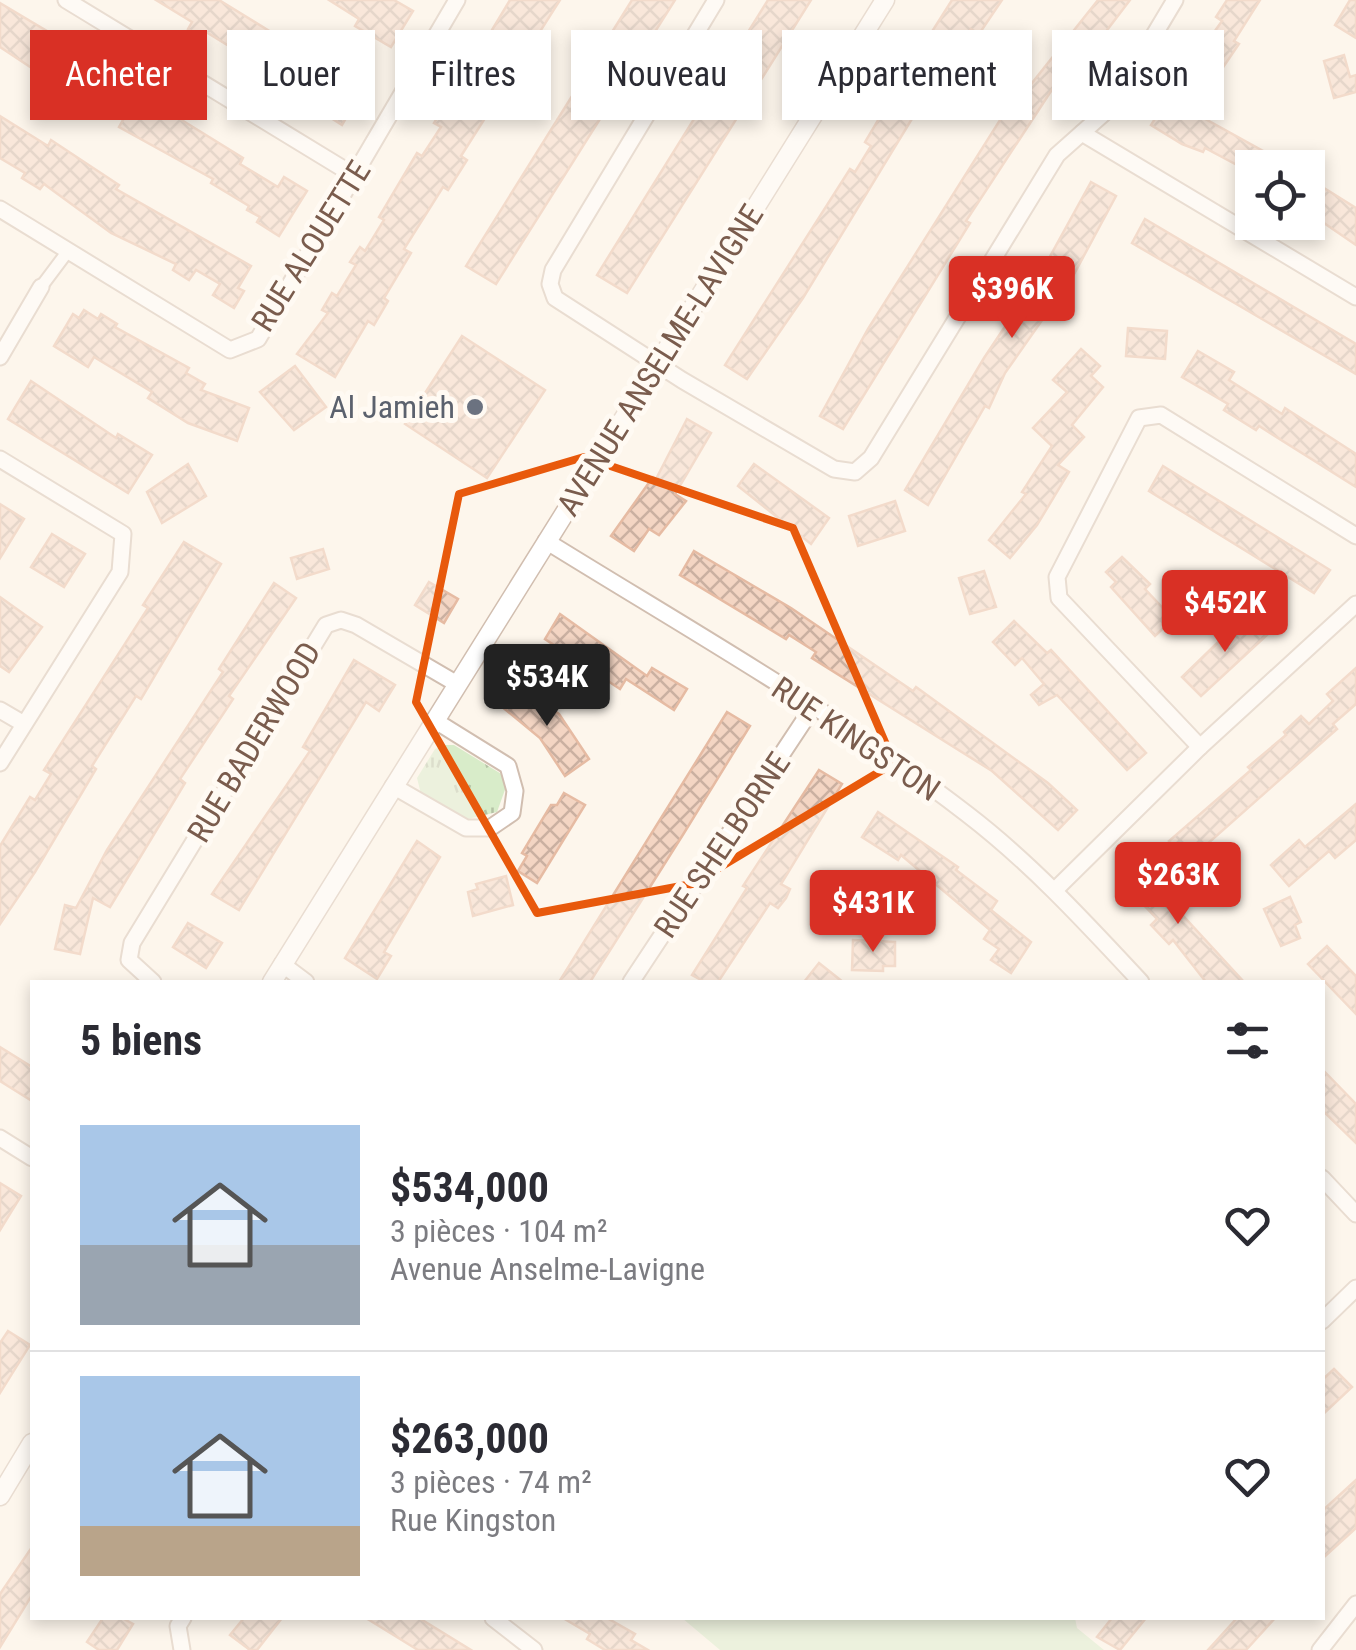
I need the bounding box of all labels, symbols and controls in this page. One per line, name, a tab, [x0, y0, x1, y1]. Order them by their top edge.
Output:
chip: Acheter	[30, 30, 207, 120]
chip: Louer	[227, 30, 375, 120]
chip: Filtres	[395, 30, 551, 120]
chip: Nouveau	[571, 30, 762, 120]
chip: Appartement	[782, 30, 1032, 120]
chip: Maison	[1052, 30, 1224, 120]
map controls	[1235, 150, 1325, 240]
button: locate	[1235, 150, 1325, 240]
street label: RUE ALOUETTE	[244, 154, 378, 338]
street label: AVENUE ANSELME-LAVIGNE	[549, 198, 771, 522]
pin: $396K	[942, 256, 1082, 341]
text: $396K	[971, 269, 1053, 307]
place label: Al Jamieh	[329, 388, 455, 426]
marker: Al Jamieh	[464, 396, 486, 418]
pin: $452K	[1155, 570, 1295, 655]
text: $452K	[1184, 583, 1266, 621]
street label: RUE BADERWOOD	[179, 635, 329, 849]
pin: $534K	[477, 644, 617, 729]
text: $534K	[506, 657, 588, 695]
street label: RUE KINGSTON	[765, 669, 947, 809]
street label: RUE SHELBORNE	[646, 745, 798, 945]
pin: $263K	[1108, 842, 1248, 927]
text: $263K	[1137, 855, 1219, 893]
pin: $431K	[803, 870, 943, 955]
text: $431K	[832, 883, 914, 921]
icon: filters	[1220, 1013, 1275, 1068]
text: 5 biens	[80, 1016, 202, 1065]
text: $534,000	[390, 1163, 549, 1212]
icon: home	[160, 1165, 280, 1285]
icon: heart	[1220, 1198, 1275, 1253]
text: 3 pièces · 104 m²	[390, 1212, 608, 1250]
text: Avenue Anselme-Lavigne	[390, 1250, 705, 1288]
text: $263,000	[390, 1414, 549, 1463]
icon: home	[160, 1416, 280, 1536]
icon: heart	[1220, 1449, 1275, 1504]
text: 3 pièces · 74 m²	[390, 1463, 592, 1501]
text: Rue Kingston	[390, 1501, 556, 1539]

